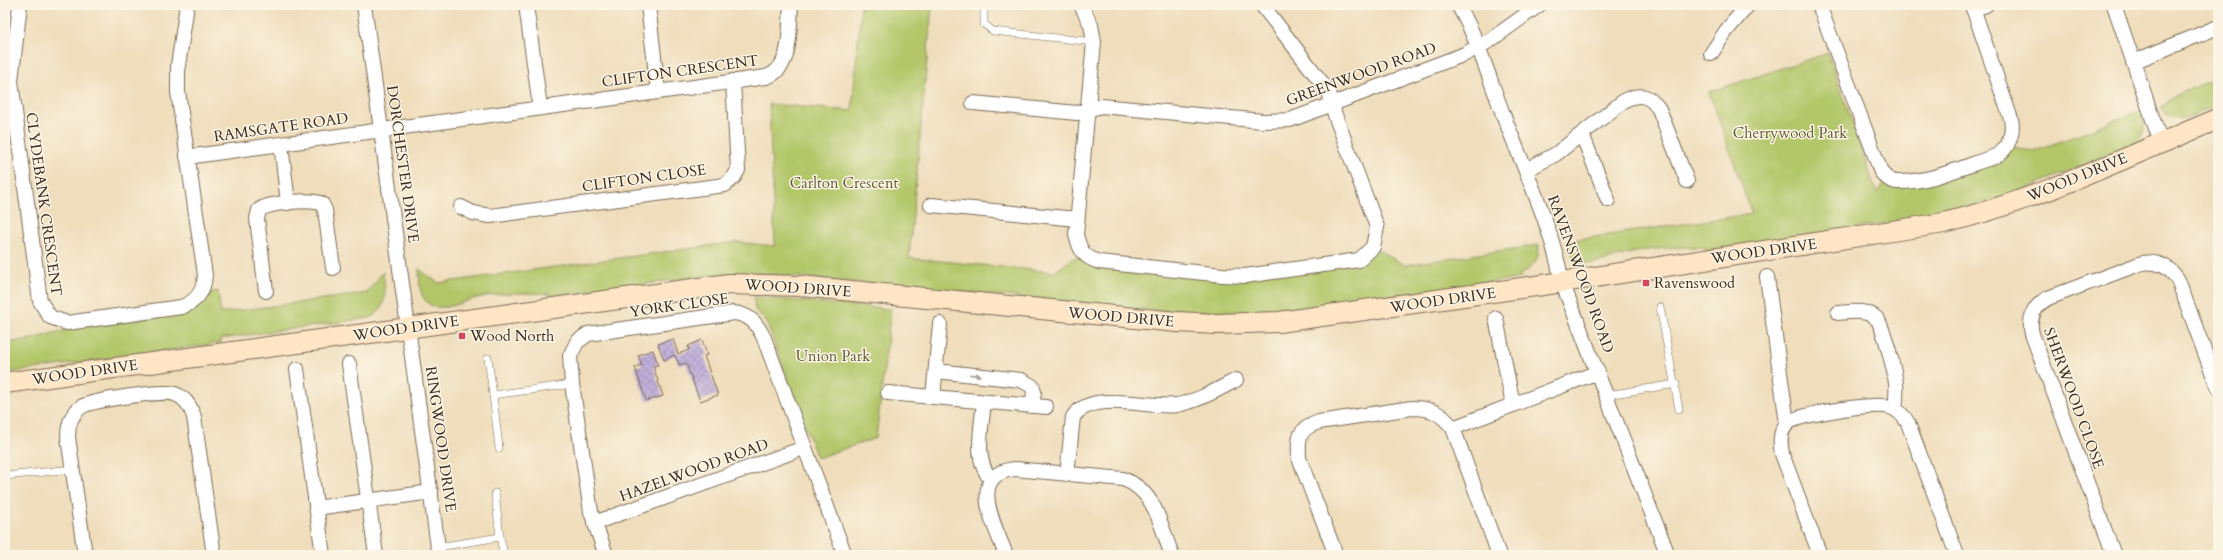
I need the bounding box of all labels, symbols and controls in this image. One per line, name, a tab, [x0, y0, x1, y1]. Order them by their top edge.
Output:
street label: GREENWOOD ROAD	[1283, 37, 1439, 111]
street label: CLIFTON CRESCENT	[600, 50, 760, 92]
street label: DORCHESTER DRIVE	[382, 84, 424, 244]
street label: RAMSGATE ROAD	[212, 108, 350, 146]
street label: CLYDEBANK CRESCENT	[21, 111, 67, 297]
park label: Cherrywood Park	[1733, 123, 1847, 143]
street label: WOOD DRIVE	[2023, 148, 2130, 207]
street label: CLIFTON CLOSE	[581, 159, 707, 197]
park label: Carlton Crescent	[790, 173, 898, 193]
street label: RAVENSWOOD ROAD	[1543, 192, 1619, 356]
street label: WOOD DRIVE	[1709, 234, 1818, 268]
place label: Ravenswood	[1654, 273, 1735, 293]
street label: WOOD DRIVE	[743, 274, 852, 302]
marker: Ravenswood	[1641, 278, 1651, 288]
street label: WOOD DRIVE	[1388, 283, 1497, 317]
street label: YORK CLOSE	[628, 288, 730, 322]
street label: WOOD DRIVE	[1066, 302, 1175, 332]
street label: WOOD DRIVE	[351, 311, 460, 345]
street label: SHERWOOD CLOSE	[2039, 325, 2109, 471]
place label: Wood North	[469, 326, 555, 346]
marker: Wood North	[457, 331, 467, 341]
park label: Union Park	[796, 346, 870, 366]
street label: WOOD DRIVE	[30, 355, 139, 389]
street label: RINGWOOD DRIVE	[421, 365, 461, 513]
one-way arrow	[968, 371, 981, 378]
street label: HAZELWOOD ROAD	[617, 434, 771, 506]

